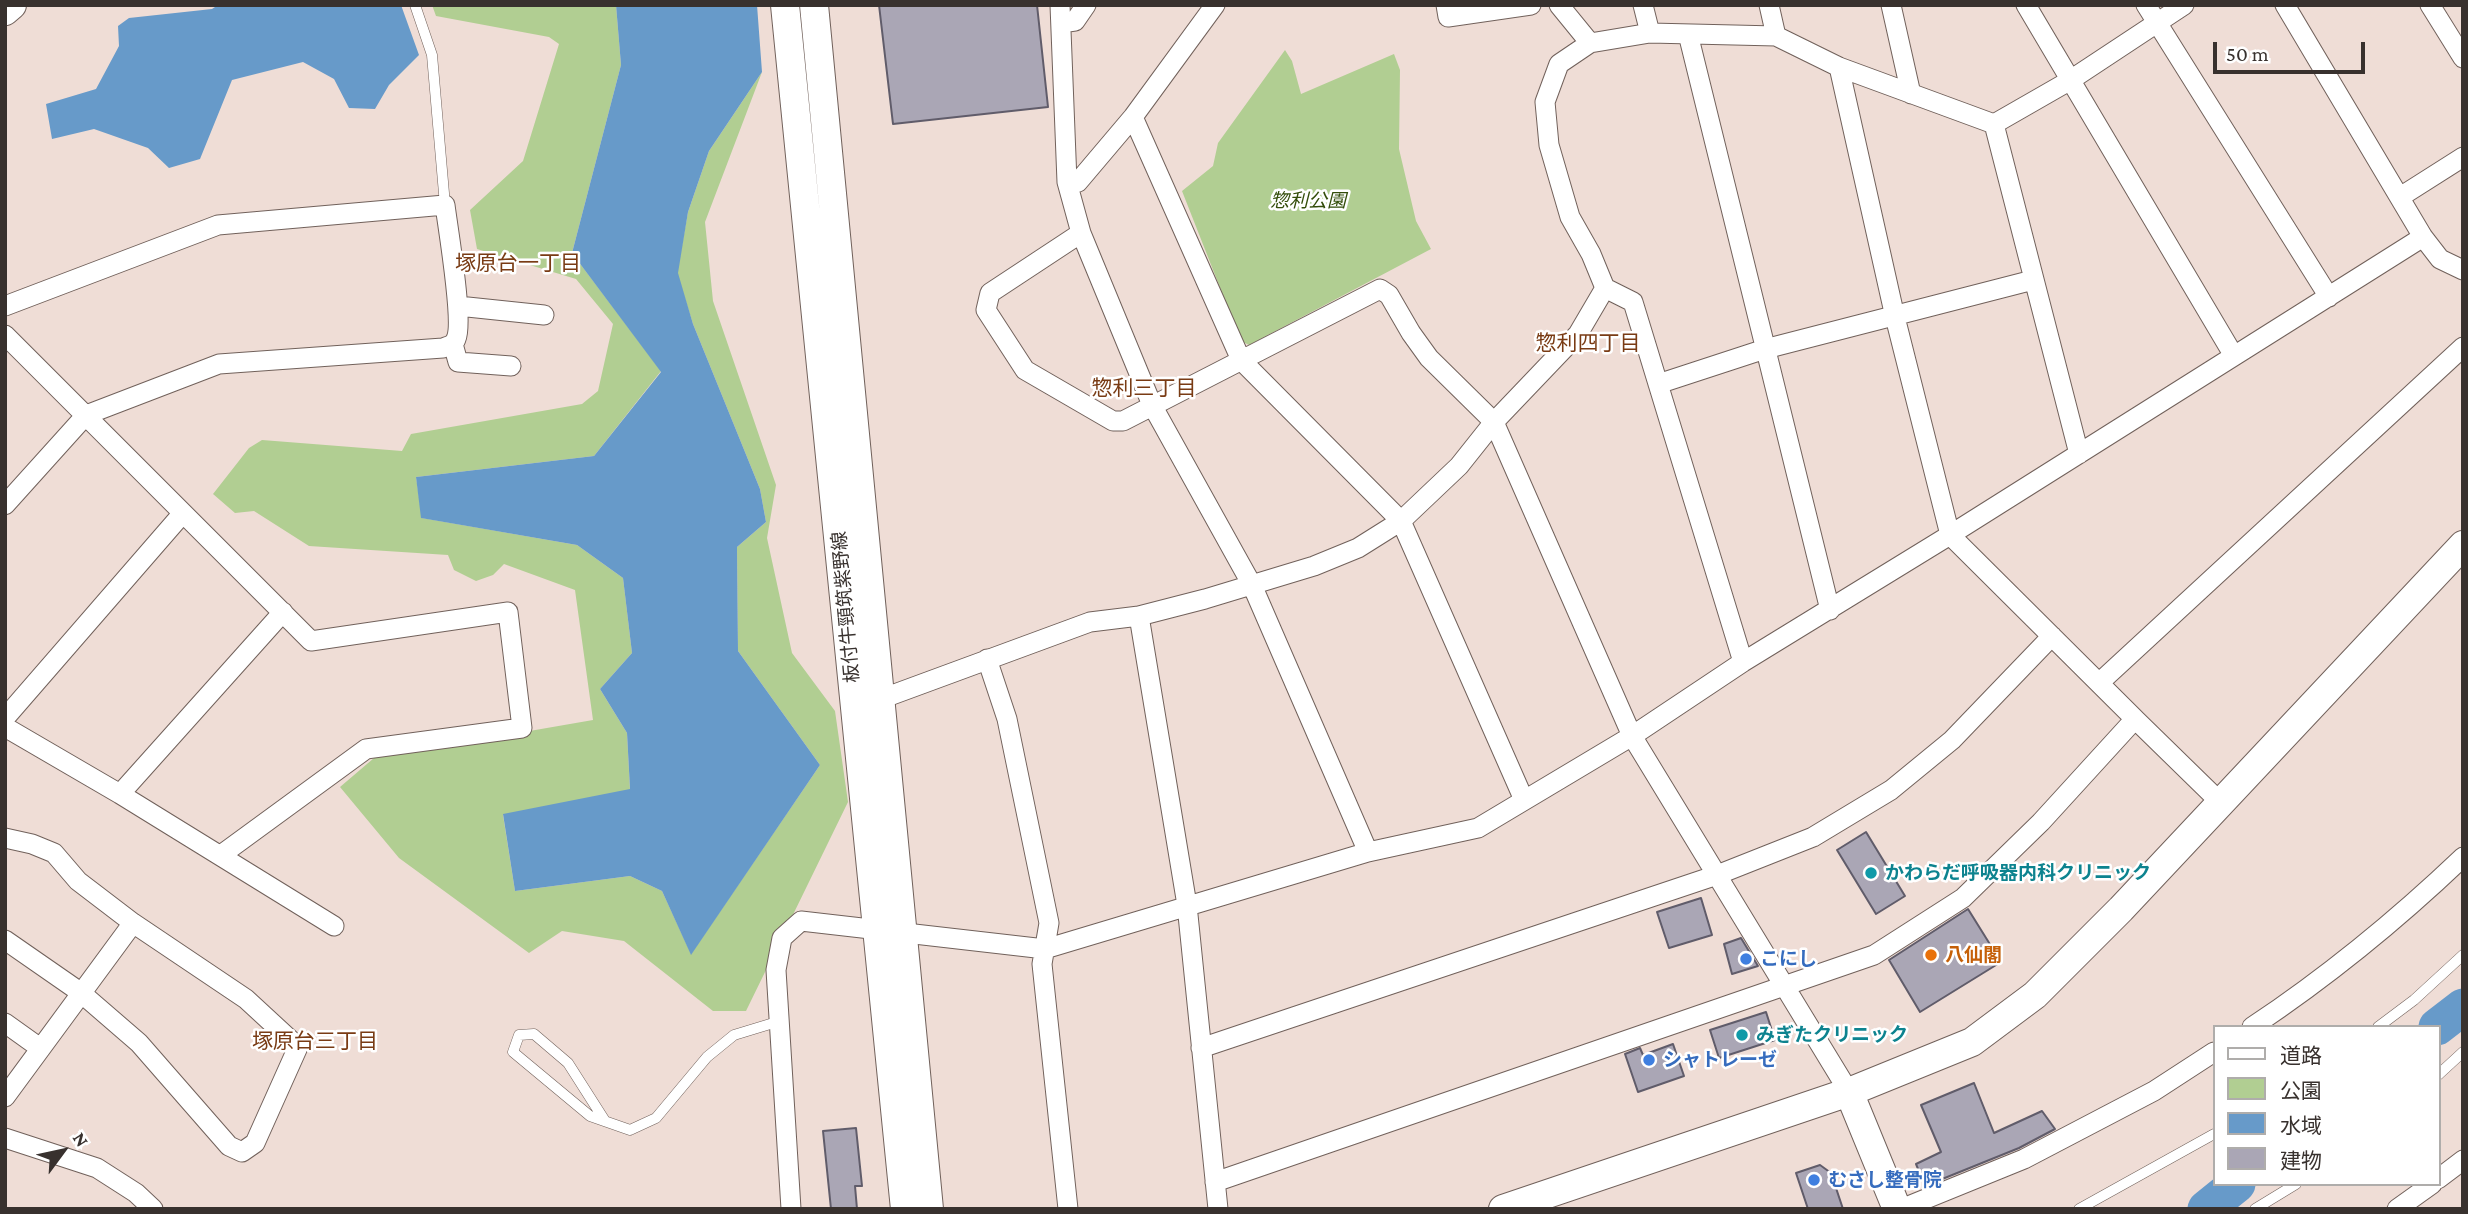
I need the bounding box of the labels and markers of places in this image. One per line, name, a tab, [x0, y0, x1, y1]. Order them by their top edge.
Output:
place label: かわらだ呼吸器内科クリニック	[1885, 862, 2151, 884]
marker: かわらだ呼吸器内科クリニック	[1863, 865, 1879, 881]
place label: 八仙閣	[1945, 944, 2002, 966]
marker: 八仙閣	[1923, 947, 1939, 963]
place label: こにし	[1760, 948, 1817, 970]
marker: こにし	[1738, 951, 1754, 967]
place label: みぎたクリニック	[1756, 1024, 1908, 1046]
marker: みぎたクリニック	[1734, 1027, 1750, 1043]
place label: シャトレーゼ	[1663, 1049, 1777, 1071]
marker: シャトレーゼ	[1641, 1052, 1657, 1068]
place label: むさし整骨院	[1828, 1169, 1942, 1191]
marker: むさし整骨院	[1806, 1172, 1822, 1188]

